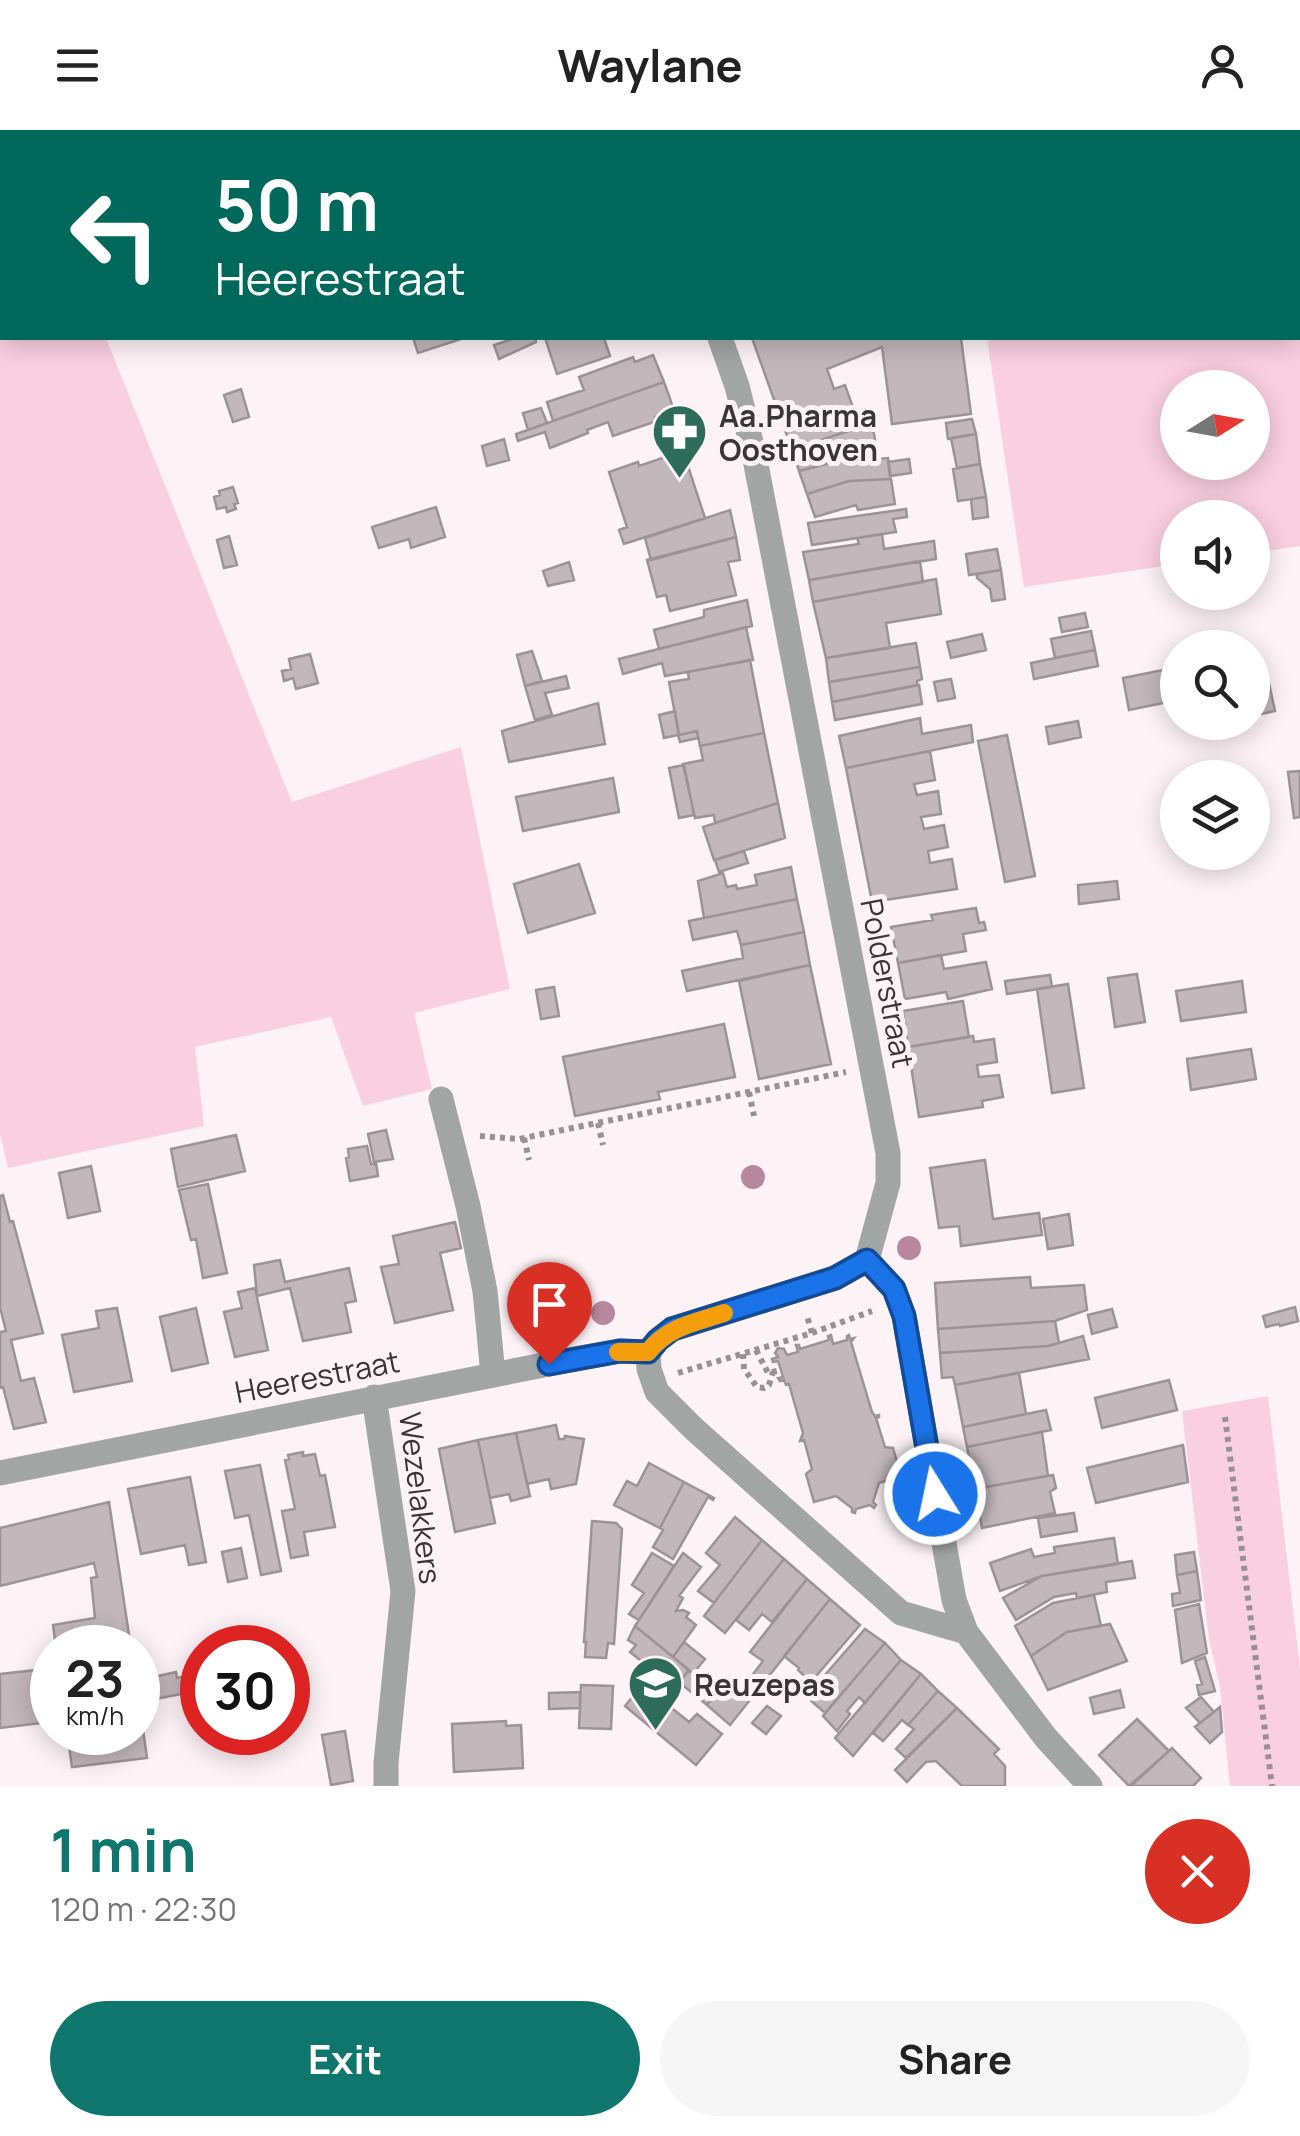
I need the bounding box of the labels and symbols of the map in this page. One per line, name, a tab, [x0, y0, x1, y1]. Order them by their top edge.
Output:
north arrow	[1160, 370, 1270, 480]
place label: Aa.Pharma Oosthoven	[719, 395, 878, 470]
pharmacy icon: Aa.Pharma Oosthoven	[650, 402, 710, 481]
street label: Polderstraat	[852, 895, 924, 1071]
pin	[507, 1262, 592, 1365]
street label: Heerestraat	[231, 1340, 403, 1412]
street label: Wezelakkers	[390, 1410, 452, 1586]
position arrow	[883, 1442, 987, 1546]
speed limit sign: 30	[180, 1625, 310, 1755]
school or university icon: Reuzepas	[625, 1654, 685, 1733]
place label: Reuzepas	[694, 1664, 835, 1705]

